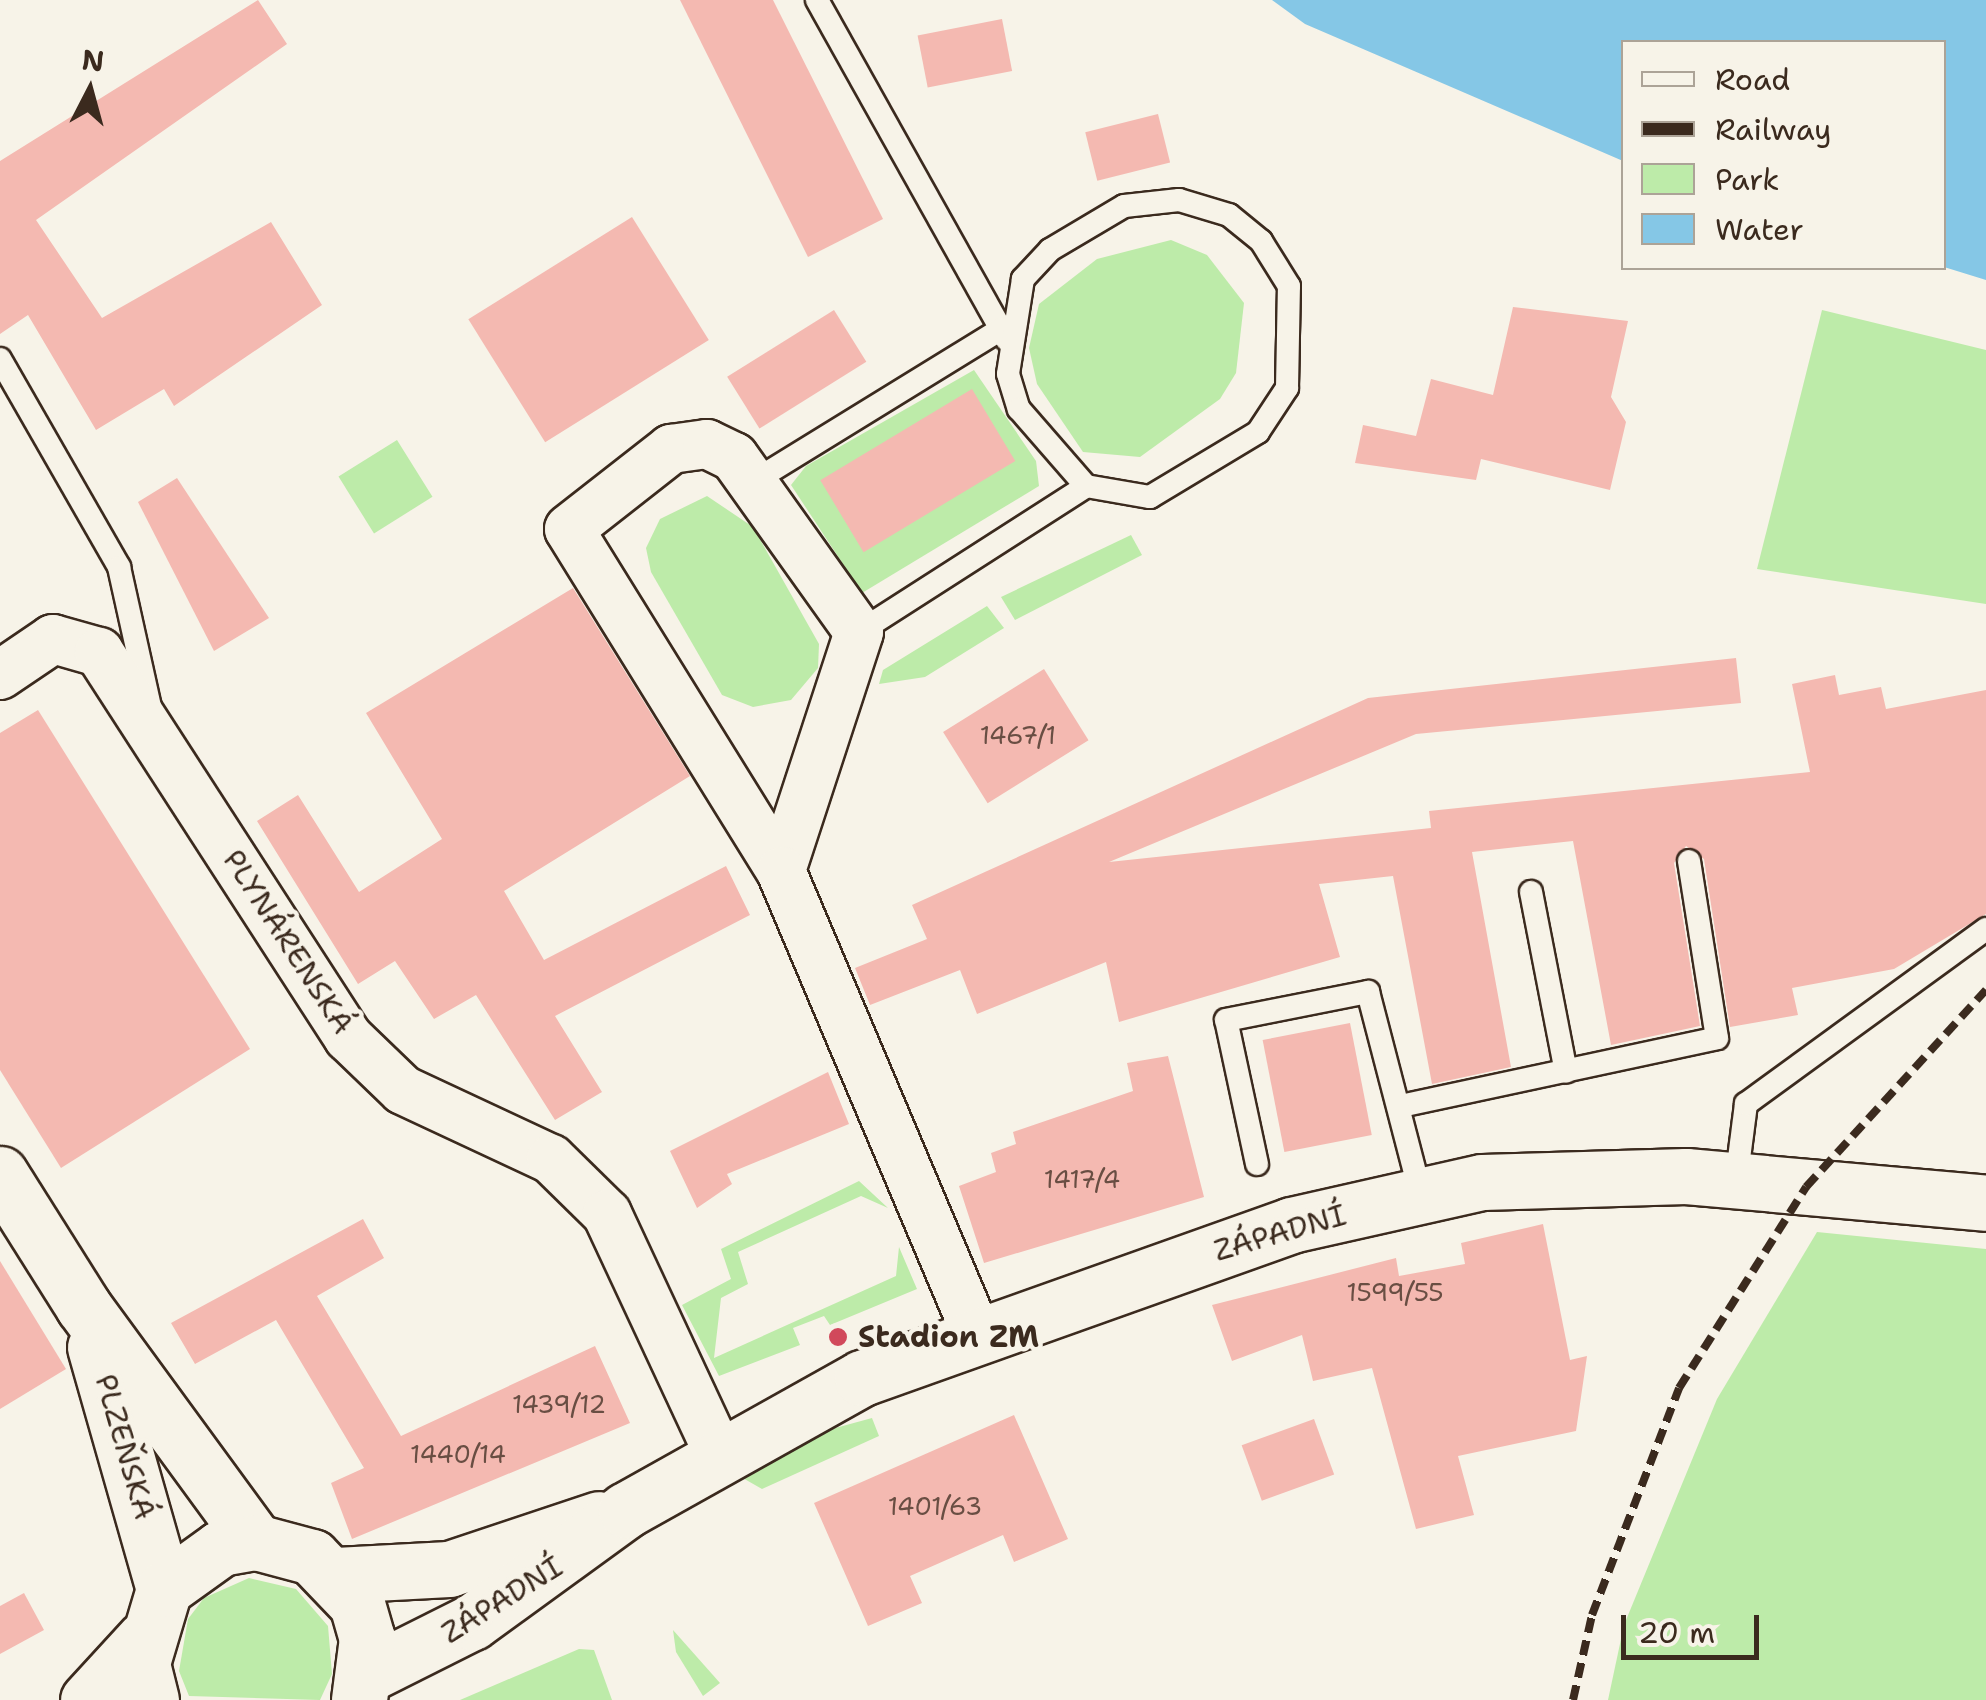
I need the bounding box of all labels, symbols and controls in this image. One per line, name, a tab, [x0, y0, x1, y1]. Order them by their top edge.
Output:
north arrow	[40, 40, 140, 140]
text: N	[80, 40, 106, 80]
legend	[1621, 40, 1946, 270]
text: Road	[1715, 59, 1790, 100]
text: Railway	[1715, 109, 1831, 150]
text: Park	[1715, 159, 1779, 200]
text: Water	[1715, 209, 1804, 250]
house number: 1467/1	[980, 720, 1056, 750]
street label: PLYNÁRENSKÁ	[215, 843, 361, 1041]
house number: 1417/4	[1044, 1164, 1120, 1194]
street label: ZÁPADNÍ	[1210, 1197, 1350, 1269]
house number: 1599/55	[1347, 1277, 1443, 1307]
place label: Stadion ZM	[858, 1319, 1039, 1355]
marker: Stadion ZM	[827, 1326, 849, 1348]
street label: PLZEŇSKÁ	[87, 1370, 163, 1524]
house number: 1439/12	[512, 1389, 606, 1419]
house number: 1440/14	[410, 1439, 506, 1469]
house number: 1401/63	[888, 1491, 982, 1521]
street label: ZÁPADNÍ	[435, 1549, 569, 1651]
scale bar	[1626, 1595, 1764, 1657]
text: 20 m	[1638, 1612, 1715, 1653]

